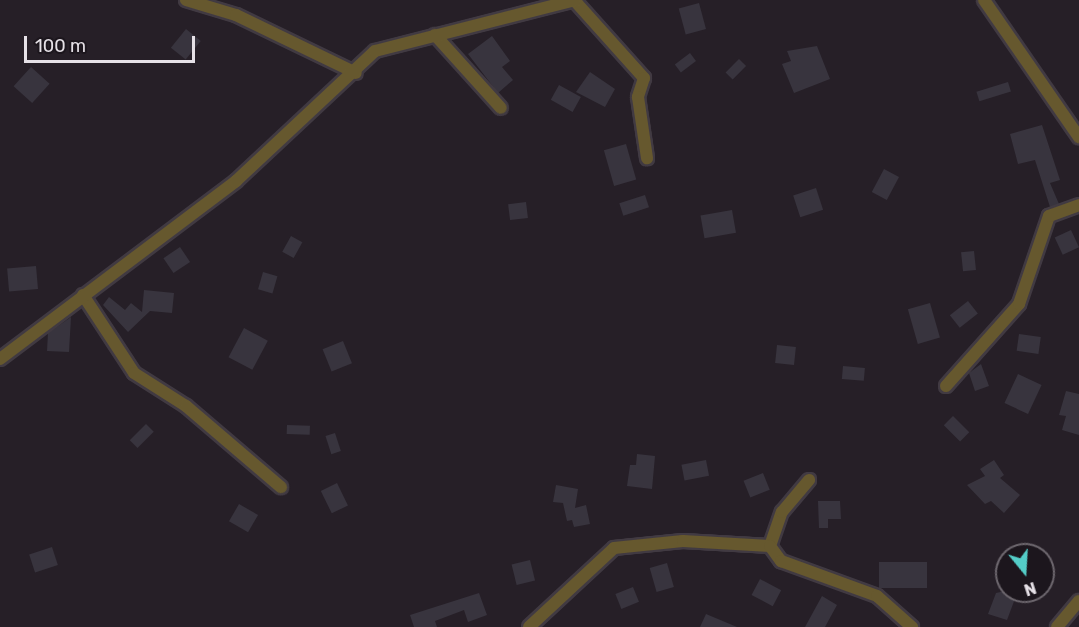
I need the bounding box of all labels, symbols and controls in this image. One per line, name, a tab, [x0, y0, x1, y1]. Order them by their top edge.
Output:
scale bar	[27, 24, 198, 62]
text: 100 m	[35, 35, 86, 57]
north arrow	[995, 543, 1055, 603]
text: N	[1022, 578, 1039, 600]

